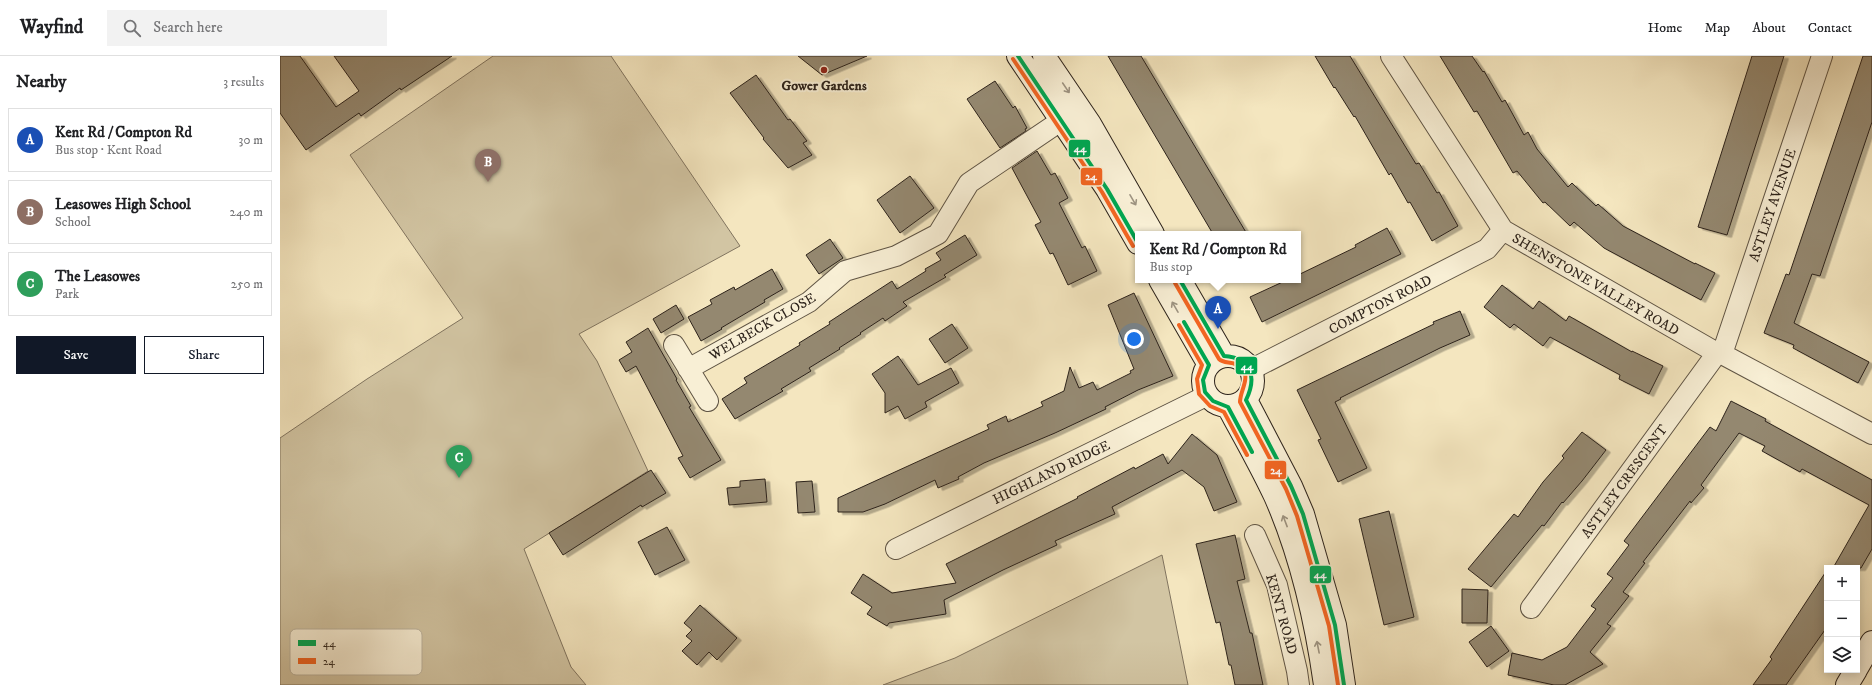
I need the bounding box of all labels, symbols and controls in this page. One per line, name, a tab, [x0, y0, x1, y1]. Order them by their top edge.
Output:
search box	[107, 10, 387, 46]
text: Wayfind	[20, 16, 83, 39]
icon: search	[121, 17, 143, 39]
text: Search here	[153, 18, 223, 37]
text: Home	[1648, 19, 1682, 37]
text: Map	[1704, 19, 1730, 37]
text: About	[1752, 19, 1786, 37]
text: Contact	[1808, 19, 1852, 37]
marker: Gower Gardens	[819, 65, 829, 75]
text: Nearby	[16, 71, 66, 93]
text: 3 results	[223, 74, 264, 90]
place label: Gower Gardens	[781, 77, 867, 95]
one-way arrow	[1062, 83, 1070, 94]
text: Kent Rd / Compton Rd	[55, 123, 192, 142]
text: A	[26, 132, 34, 148]
text: 30 m	[239, 132, 263, 148]
line badge: 44	[1068, 139, 1091, 158]
text: Bus stop · Kent Road	[55, 142, 162, 158]
text: 44	[1073, 142, 1087, 156]
street label: ASTLEY AVENUE	[1745, 146, 1801, 264]
pin: B	[475, 149, 501, 182]
line badge: 24	[1080, 167, 1103, 186]
text: 24	[1085, 170, 1098, 184]
one-way arrow	[1130, 194, 1138, 206]
text: Leasowes High School	[55, 195, 191, 214]
text: B	[26, 204, 34, 220]
text: 240 m	[230, 204, 263, 220]
text: School	[55, 214, 91, 230]
street label: SHENSTONE VALLEY ROAD	[1509, 230, 1682, 340]
popup	[1135, 231, 1301, 283]
text: Kent Rd / Compton Rd	[1149, 240, 1287, 259]
text: Bus stop	[1149, 259, 1192, 275]
text: The Leasowes	[55, 267, 140, 286]
street label: COMPTON ROAD	[1326, 271, 1435, 339]
text: C	[26, 276, 34, 292]
text: 250 m	[231, 276, 263, 292]
text: Park	[55, 286, 79, 302]
street label: WELBECK CLOSE	[705, 289, 819, 365]
pin: A	[1205, 296, 1231, 329]
one-way arrow	[1171, 301, 1179, 313]
your location	[1124, 329, 1144, 349]
button: Save	[16, 336, 136, 374]
button: Share	[144, 336, 264, 374]
line badge: 44	[1235, 356, 1258, 375]
text: 44	[1240, 360, 1254, 374]
street label: ASTLEY CRESCENT	[1578, 421, 1672, 542]
street label: HIGHLAND RIDGE	[990, 437, 1113, 509]
pin: C	[446, 445, 472, 478]
line badge: 24	[1264, 460, 1287, 480]
text: 24	[1270, 464, 1283, 478]
one-way arrow	[1280, 516, 1288, 528]
line badge: 44	[1309, 565, 1332, 584]
map controls	[1824, 565, 1860, 673]
button: +	[1824, 565, 1860, 601]
text: 44	[1313, 568, 1327, 582]
street label: KENT ROAD	[1261, 572, 1301, 657]
button: −	[1824, 601, 1860, 637]
legend	[290, 629, 422, 675]
text: 44	[323, 637, 336, 651]
button: layers	[1824, 637, 1860, 673]
one-way arrow	[1314, 640, 1322, 653]
text: 24	[323, 655, 335, 669]

